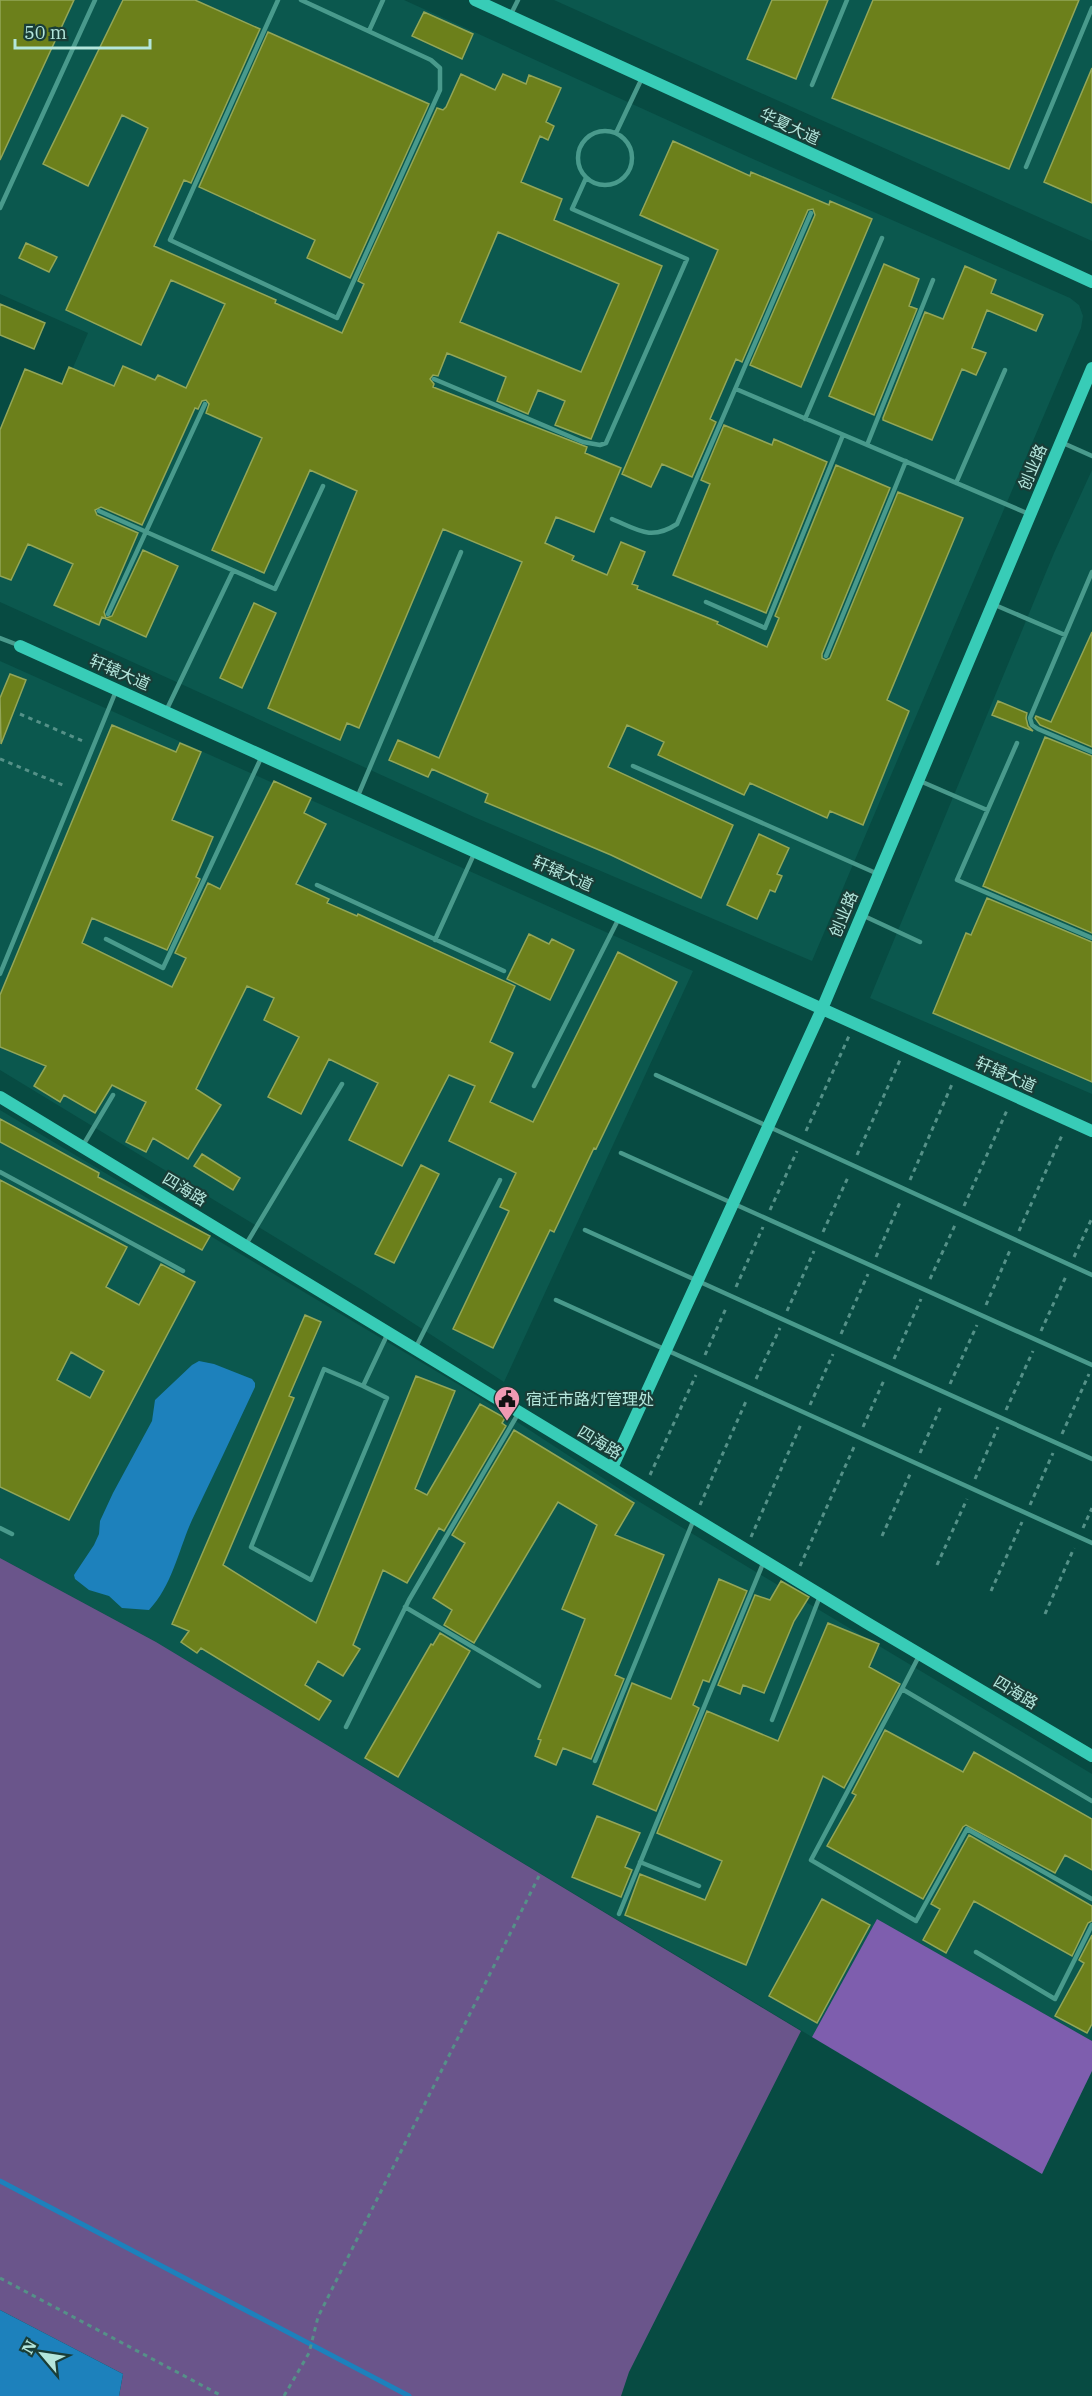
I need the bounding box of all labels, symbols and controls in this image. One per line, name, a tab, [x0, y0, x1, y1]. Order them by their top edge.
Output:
scale bar	[15, 12, 150, 50]
text: 50 m	[24, 21, 67, 44]
street label: 华夏大道	[757, 103, 823, 149]
street label: 创业路	[1013, 441, 1051, 493]
street label: 轩辕大道	[87, 650, 153, 694]
street label: 轩辕大道	[530, 851, 596, 895]
street label: 创业路	[824, 888, 862, 940]
street label: 轩辕大道	[973, 1052, 1039, 1096]
street label: 四海路	[159, 1168, 211, 1210]
public building icon: 宿迁市路灯管理处	[492, 1384, 522, 1422]
place label: 宿迁市路灯管理处	[526, 1389, 654, 1409]
street label: 四海路	[574, 1421, 626, 1463]
street label: 四海路	[990, 1671, 1042, 1713]
north arrow	[12, 2324, 72, 2384]
text: N	[17, 2336, 41, 2357]

